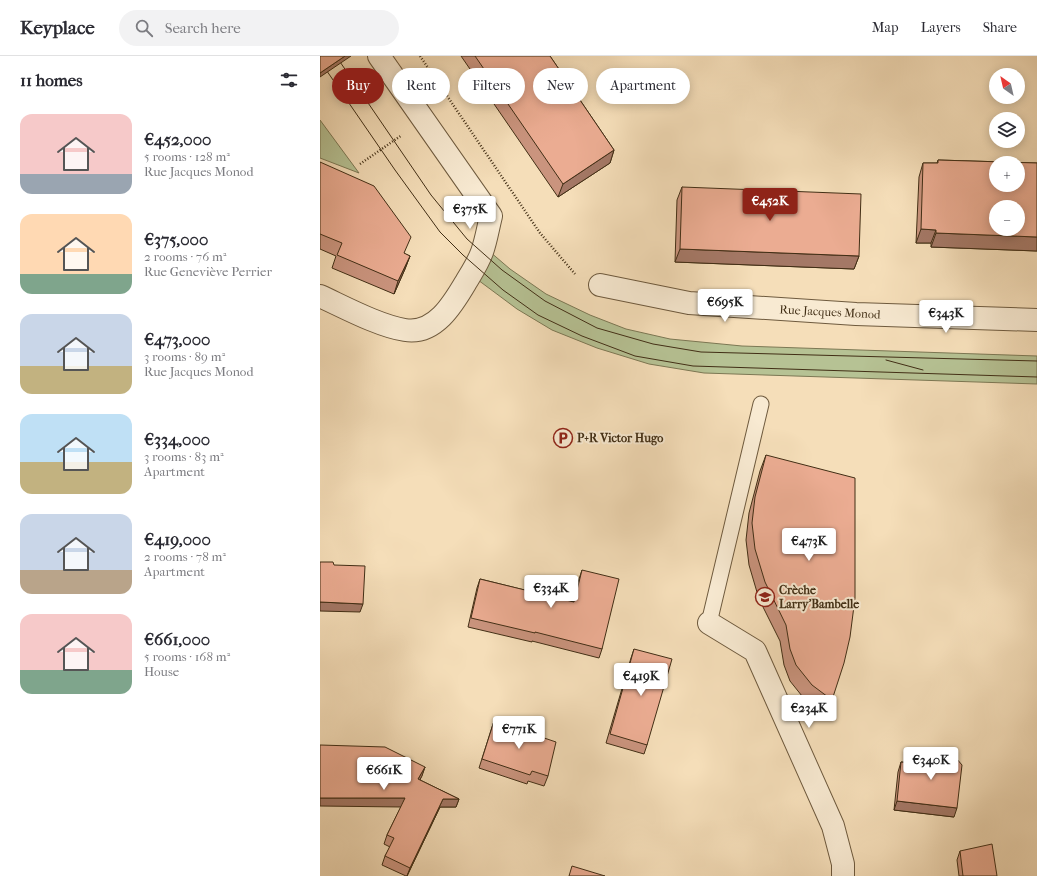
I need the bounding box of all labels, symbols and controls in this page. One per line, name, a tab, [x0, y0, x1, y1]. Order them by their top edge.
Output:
search box	[119, 10, 399, 46]
text: Keyplace	[20, 17, 95, 39]
icon: search	[133, 17, 155, 39]
text: Search here	[165, 19, 241, 37]
text: Map	[872, 19, 899, 36]
text: Layers	[921, 19, 961, 36]
text: Share	[983, 19, 1017, 36]
chip: Buy	[332, 68, 384, 104]
chip: Rent	[392, 68, 450, 104]
chip: Filters	[458, 68, 525, 104]
chip: New	[533, 68, 588, 104]
chip: Apartment	[596, 68, 690, 104]
north arrow	[989, 68, 1025, 104]
map controls	[989, 68, 1025, 236]
icon: filters	[278, 69, 300, 91]
text: 11 homes	[20, 70, 83, 90]
button: layers	[989, 112, 1025, 148]
text: €452,000	[144, 129, 211, 149]
icon: home	[52, 130, 100, 178]
text: 5 rooms · 128 m²	[144, 149, 230, 164]
button: +	[989, 156, 1025, 192]
text: Rue Jacques Monod	[144, 164, 254, 179]
pin: €452K	[742, 188, 798, 222]
text: €452K	[752, 193, 788, 208]
pin: €375K	[442, 196, 498, 230]
button: −	[989, 200, 1025, 236]
text: €375K	[453, 201, 487, 216]
text: €375,000	[144, 229, 208, 249]
icon: home	[52, 230, 100, 278]
text: 2 rooms · 76 m²	[144, 249, 226, 264]
text: Rue Geneviève Perrier	[144, 264, 272, 279]
pin: €695K	[697, 289, 753, 323]
text: €695K	[707, 294, 743, 309]
pin: €343K	[918, 300, 974, 334]
street label: Rue Jacques Monod	[779, 302, 881, 322]
text: €343K	[928, 305, 964, 320]
text: €473,000	[144, 329, 211, 349]
icon: home	[52, 330, 100, 378]
text: 3 rooms · 89 m²	[144, 349, 225, 364]
text: Rue Jacques Monod	[144, 364, 254, 379]
parking icon: P+R Victor Hugo	[552, 427, 574, 449]
text: €334,000	[144, 429, 210, 449]
icon: home	[52, 430, 100, 478]
place label: P+R Victor Hugo	[577, 431, 663, 446]
text: 3 rooms · 83 m²	[144, 449, 224, 464]
text: Apartment	[144, 464, 205, 479]
pin: €473K	[781, 528, 837, 562]
text: €419,000	[144, 529, 211, 549]
icon: home	[52, 530, 100, 578]
text: €473K	[791, 533, 827, 548]
text: 2 rooms · 78 m²	[144, 549, 226, 564]
text: Apartment	[144, 564, 205, 579]
pin: €334K	[523, 575, 579, 609]
text: €334K	[533, 580, 569, 595]
place label: Crèche Larry'Bambelle	[779, 583, 859, 612]
school or university icon: Crèche Larry'Bambelle	[754, 586, 776, 608]
text: €661,000	[144, 629, 210, 649]
icon: home	[52, 630, 100, 678]
text: 5 rooms · 168 m²	[144, 649, 230, 664]
pin: €419K	[613, 663, 669, 697]
text: House	[144, 664, 179, 679]
text: €419K	[623, 668, 659, 683]
pin: €234K	[781, 695, 837, 729]
text: €234K	[791, 700, 827, 715]
pin: €771K	[491, 716, 547, 750]
text: €771K	[502, 721, 536, 736]
pin: €340K	[903, 747, 959, 781]
text: €340K	[912, 752, 950, 767]
pin: €661K	[356, 757, 412, 791]
text: €661K	[366, 762, 402, 777]

